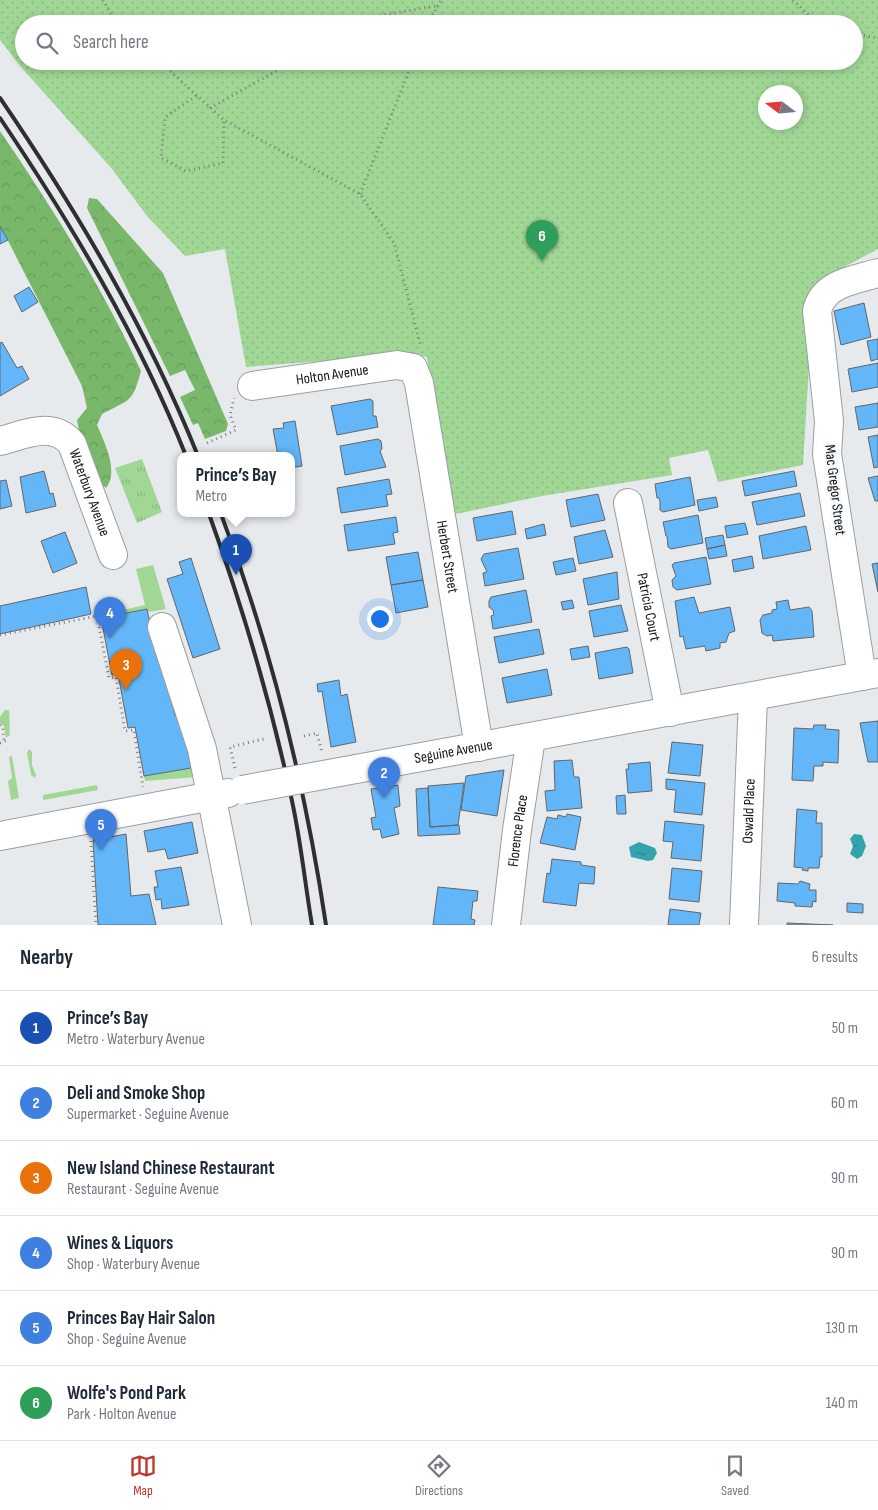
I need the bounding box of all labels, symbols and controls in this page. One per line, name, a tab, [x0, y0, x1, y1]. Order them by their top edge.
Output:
search box	[15, 15, 863, 70]
icon: search	[33, 29, 61, 57]
text: Search here	[73, 31, 149, 54]
north arrow	[758, 85, 803, 130]
pin: 6	[526, 220, 558, 261]
street label: Holton Avenue	[295, 360, 370, 389]
street label: Mac Gregor Street	[820, 444, 850, 537]
street label: Waterbury Avenue	[65, 446, 115, 539]
popup	[177, 452, 295, 517]
text: Prince’s Bay	[195, 464, 277, 487]
text: Metro	[195, 487, 227, 506]
street label: Herbert Street	[432, 519, 463, 595]
pin: 1	[220, 534, 252, 575]
street label: Patricia Court	[633, 571, 665, 643]
pin: 4	[94, 597, 126, 638]
your location	[367, 606, 393, 632]
pin: 3	[110, 649, 142, 690]
street label: Seguine Avenue	[413, 735, 494, 768]
pin: 2	[368, 757, 400, 798]
street label: Oswald Place	[738, 778, 759, 844]
street label: Florence Place	[503, 793, 532, 868]
pin: 5	[85, 809, 117, 850]
text: Nearby	[20, 945, 73, 970]
text: 6 results	[812, 948, 858, 967]
text: Prince’s Bay	[67, 1007, 148, 1030]
text: 1	[33, 1019, 39, 1038]
text: 50 m	[832, 1019, 858, 1038]
text: Metro · Waterbury Avenue	[67, 1030, 205, 1049]
text: Deli and Smoke Shop	[67, 1082, 205, 1105]
text: 2	[32, 1094, 40, 1113]
text: 60 m	[831, 1094, 858, 1113]
text: Supermarket · Seguine Avenue	[67, 1105, 229, 1124]
text: New Island Chinese Restaurant	[67, 1157, 275, 1180]
text: 3	[32, 1169, 40, 1188]
text: 90 m	[831, 1169, 858, 1188]
text: Restaurant · Seguine Avenue	[67, 1180, 219, 1199]
text: Wines & Liquors	[67, 1232, 173, 1255]
text: 4	[32, 1244, 40, 1263]
text: 90 m	[831, 1244, 858, 1263]
text: Shop · Waterbury Avenue	[67, 1255, 200, 1274]
text: Princes Bay Hair Salon	[67, 1307, 215, 1330]
text: 5	[32, 1319, 40, 1338]
text: 130 m	[826, 1319, 858, 1338]
text: Shop · Seguine Avenue	[67, 1330, 187, 1349]
text: Wolfe's Pond Park	[67, 1382, 186, 1405]
text: 6	[32, 1394, 40, 1413]
text: 140 m	[826, 1394, 858, 1413]
text: Park · Holton Avenue	[67, 1405, 176, 1424]
tab: Map	[129, 1452, 157, 1499]
tab: Directions	[415, 1452, 463, 1499]
tab: Saved	[721, 1452, 749, 1499]

